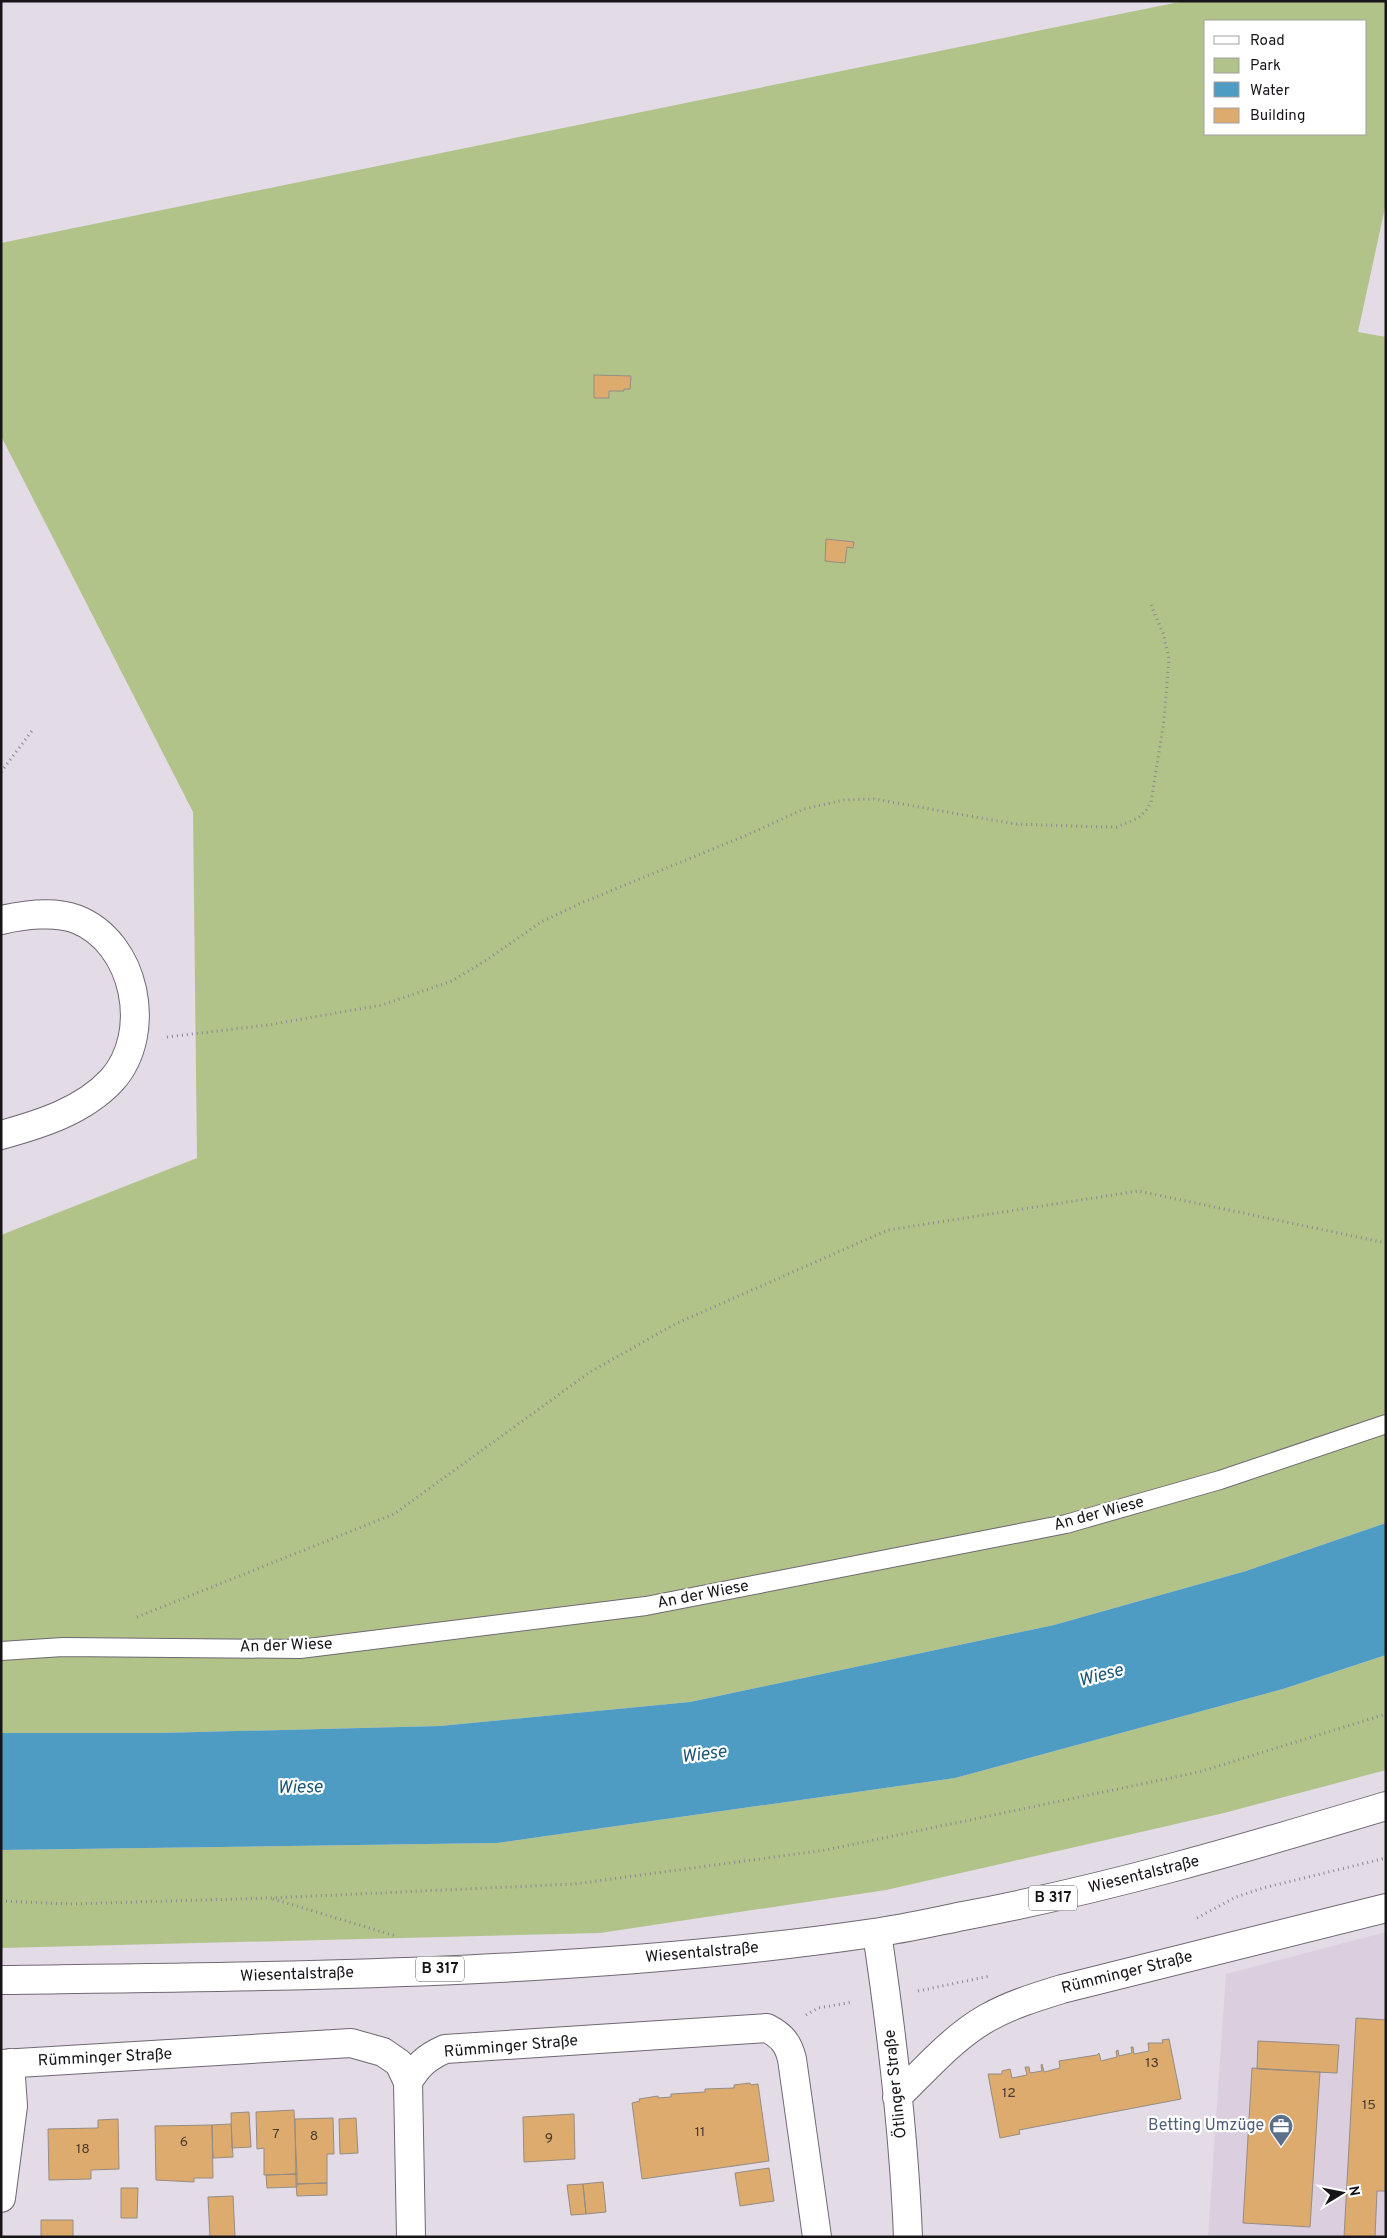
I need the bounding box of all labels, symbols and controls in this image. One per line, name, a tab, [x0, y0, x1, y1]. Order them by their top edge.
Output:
legend	[1204, 20, 1367, 135]
text: Road	[1250, 32, 1285, 51]
text: Park	[1250, 57, 1281, 76]
text: Water	[1250, 82, 1290, 101]
text: Building	[1250, 107, 1305, 126]
street label: An der Wiese	[1052, 1492, 1146, 1536]
street label: An der Wiese	[655, 1576, 751, 1614]
street label: An der Wiese	[239, 1634, 333, 1658]
water label: Wiese	[1076, 1659, 1126, 1693]
water label: Wiese	[680, 1741, 729, 1769]
water label: Wiese	[277, 1776, 323, 1800]
street label: Wiesentalstraße	[1086, 1852, 1202, 1898]
road number: B 317	[1029, 1886, 1077, 1910]
street label: Wiesentalstraße	[644, 1938, 760, 1968]
street label: Rümminger Straße	[1059, 1947, 1195, 1999]
road number: B 317	[416, 1956, 464, 1982]
street label: Wiesentalstraße	[240, 1963, 354, 1987]
street label: Ötlinger Straße	[878, 2029, 912, 2140]
street label: Rümminger Straße	[443, 2031, 579, 2063]
street label: Rümminger Straße	[37, 2044, 173, 2072]
house number: 13	[1145, 2055, 1159, 2072]
house number: 12	[1002, 2085, 1016, 2102]
house number: 15	[1362, 2097, 1376, 2114]
office icon: Betting Umzüge	[1268, 2113, 1294, 2147]
place label: Betting Umzüge	[1148, 2116, 1264, 2136]
house number: 11	[695, 2124, 705, 2141]
house number: 7	[272, 2126, 280, 2143]
house number: 8	[310, 2128, 318, 2145]
house number: 9	[545, 2130, 553, 2147]
house number: 6	[180, 2134, 188, 2151]
house number: 18	[76, 2141, 90, 2158]
north arrow	[1317, 2168, 1367, 2218]
text: N	[1344, 2185, 1363, 2197]

